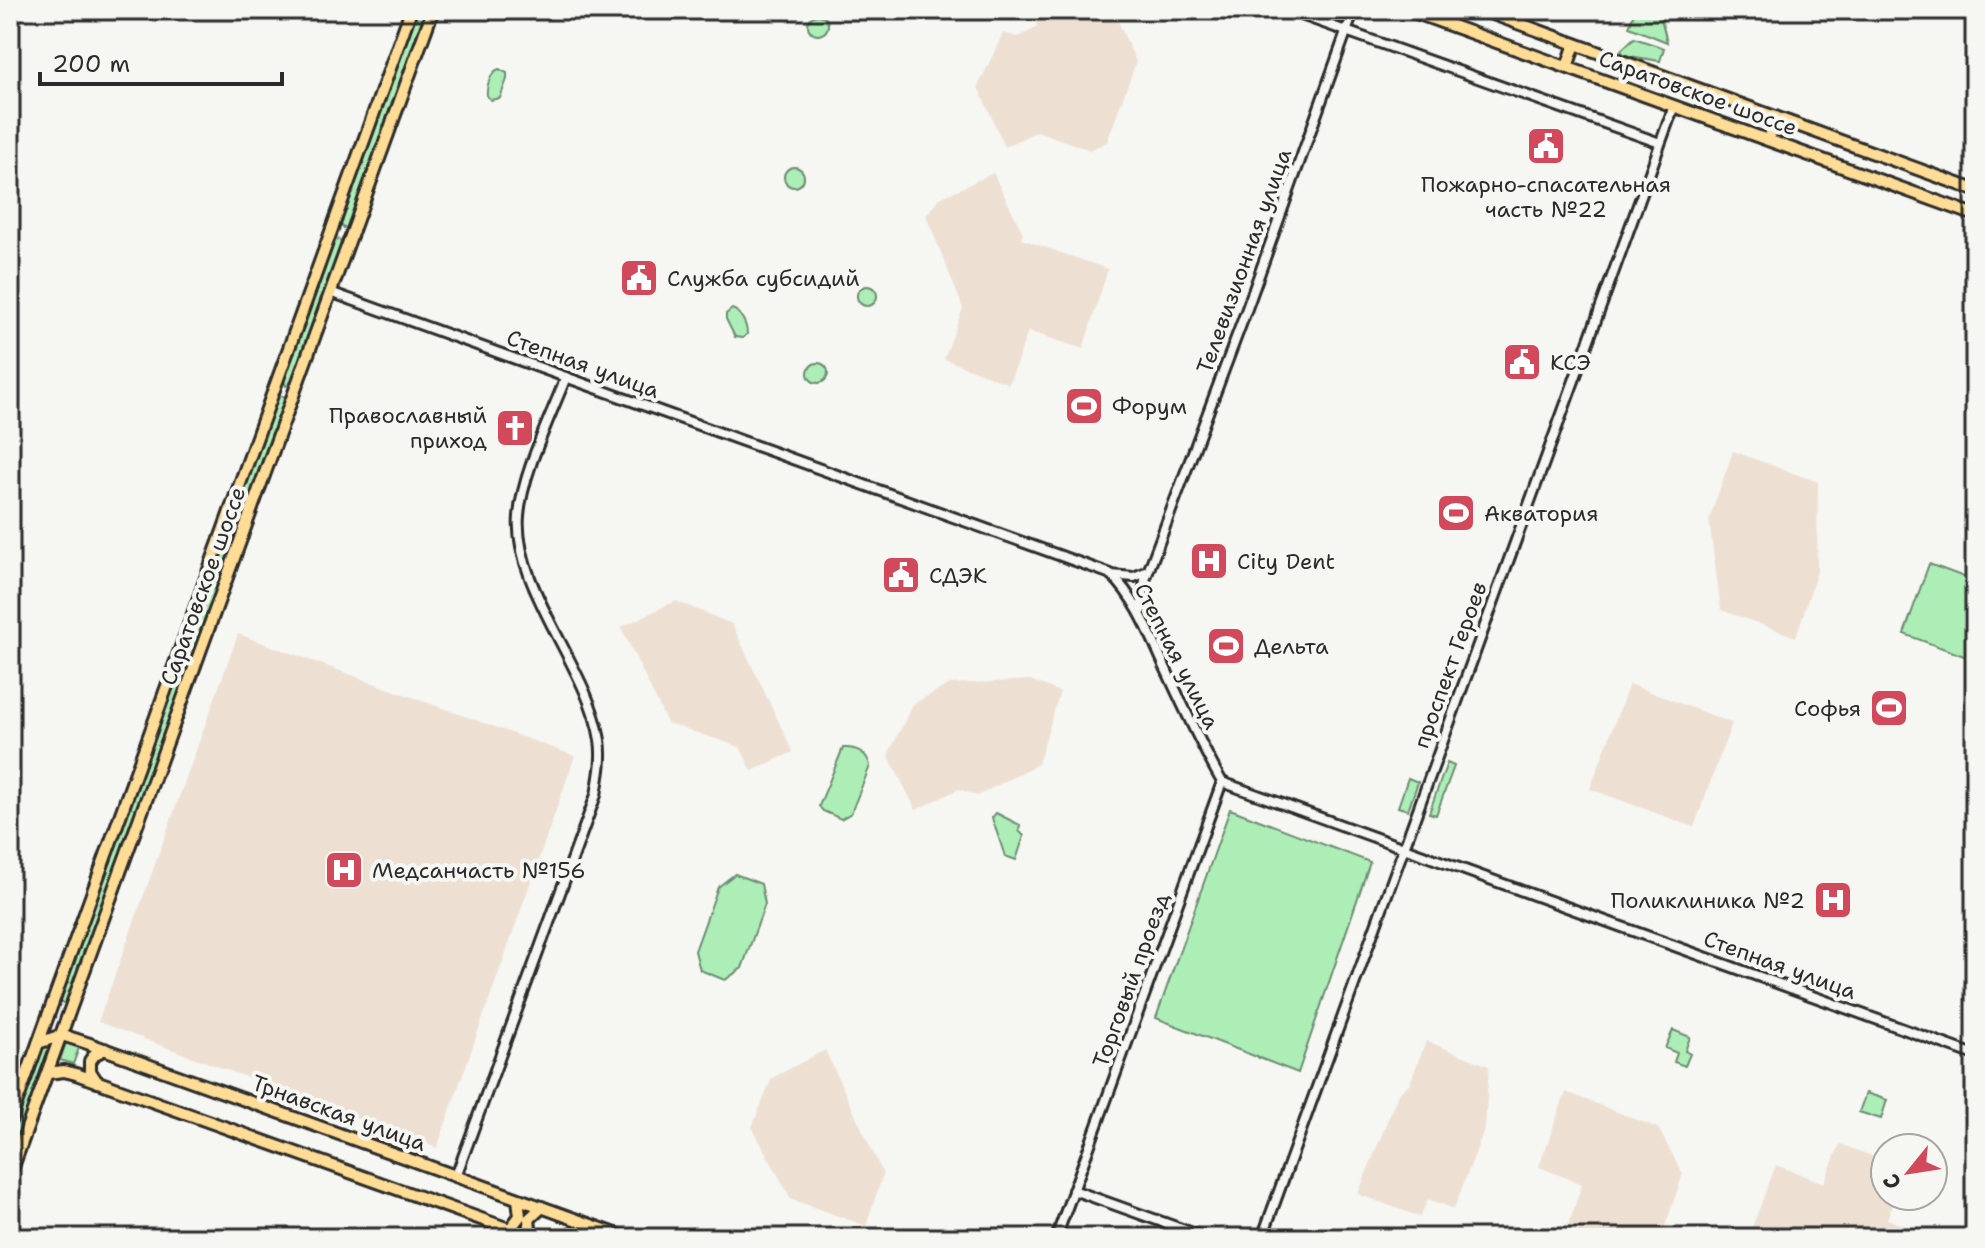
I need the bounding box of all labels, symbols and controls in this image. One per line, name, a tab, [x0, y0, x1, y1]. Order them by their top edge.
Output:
scale bar	[40, 36, 282, 86]
street label: Саратовское шоссе	[1595, 44, 1801, 142]
text: 200 m	[52, 48, 130, 80]
public building icon: Пожарно-спасательная часть №22	[1525, 125, 1567, 167]
street label: Телевизионная улица	[1190, 144, 1298, 377]
place label: Пожарно-спасательная часть №22	[1421, 170, 1671, 224]
public building icon: Служба субсидий	[618, 257, 660, 299]
place label: Служба субсидий	[667, 264, 860, 293]
street label: Степная улица	[503, 323, 664, 405]
public building icon: КСЭ	[1501, 341, 1543, 383]
place label: КСЭ	[1550, 348, 1591, 377]
sports icon: Форум	[1063, 385, 1105, 427]
place label: Форум	[1112, 392, 1187, 421]
place label: Православный приход	[329, 401, 487, 455]
church icon: Православный приход	[494, 407, 536, 449]
street label: Саратовское шоссе	[154, 483, 252, 689]
sports icon: Акватория	[1435, 492, 1477, 534]
place label: Акватория	[1484, 499, 1599, 528]
hospital icon: City Dent	[1188, 540, 1230, 582]
place label: City Dent	[1237, 547, 1335, 576]
public building icon: СДЭК	[880, 554, 922, 596]
place label: СДЭК	[929, 561, 987, 590]
street label: Степная улица	[1128, 578, 1226, 734]
street label: проспект Героев	[1406, 578, 1494, 752]
sports icon: Дельта	[1205, 625, 1247, 667]
place label: Дельта	[1254, 632, 1329, 661]
sports icon: Софья	[1868, 687, 1910, 729]
place label: Софья	[1794, 694, 1861, 723]
hospital icon: Медсанчасть №156	[323, 849, 365, 891]
place label: Медсанчасть №156	[372, 856, 586, 885]
hospital icon: Поликлиника №2	[1812, 879, 1854, 921]
place label: Поликлиника №2	[1611, 886, 1805, 915]
street label: Торговый проезд	[1086, 889, 1176, 1071]
street label: Степная улица	[1700, 924, 1861, 1006]
street label: Трнавская улица	[248, 1068, 431, 1158]
north arrow	[1869, 1132, 1949, 1212]
text: С	[1876, 1169, 1908, 1195]

